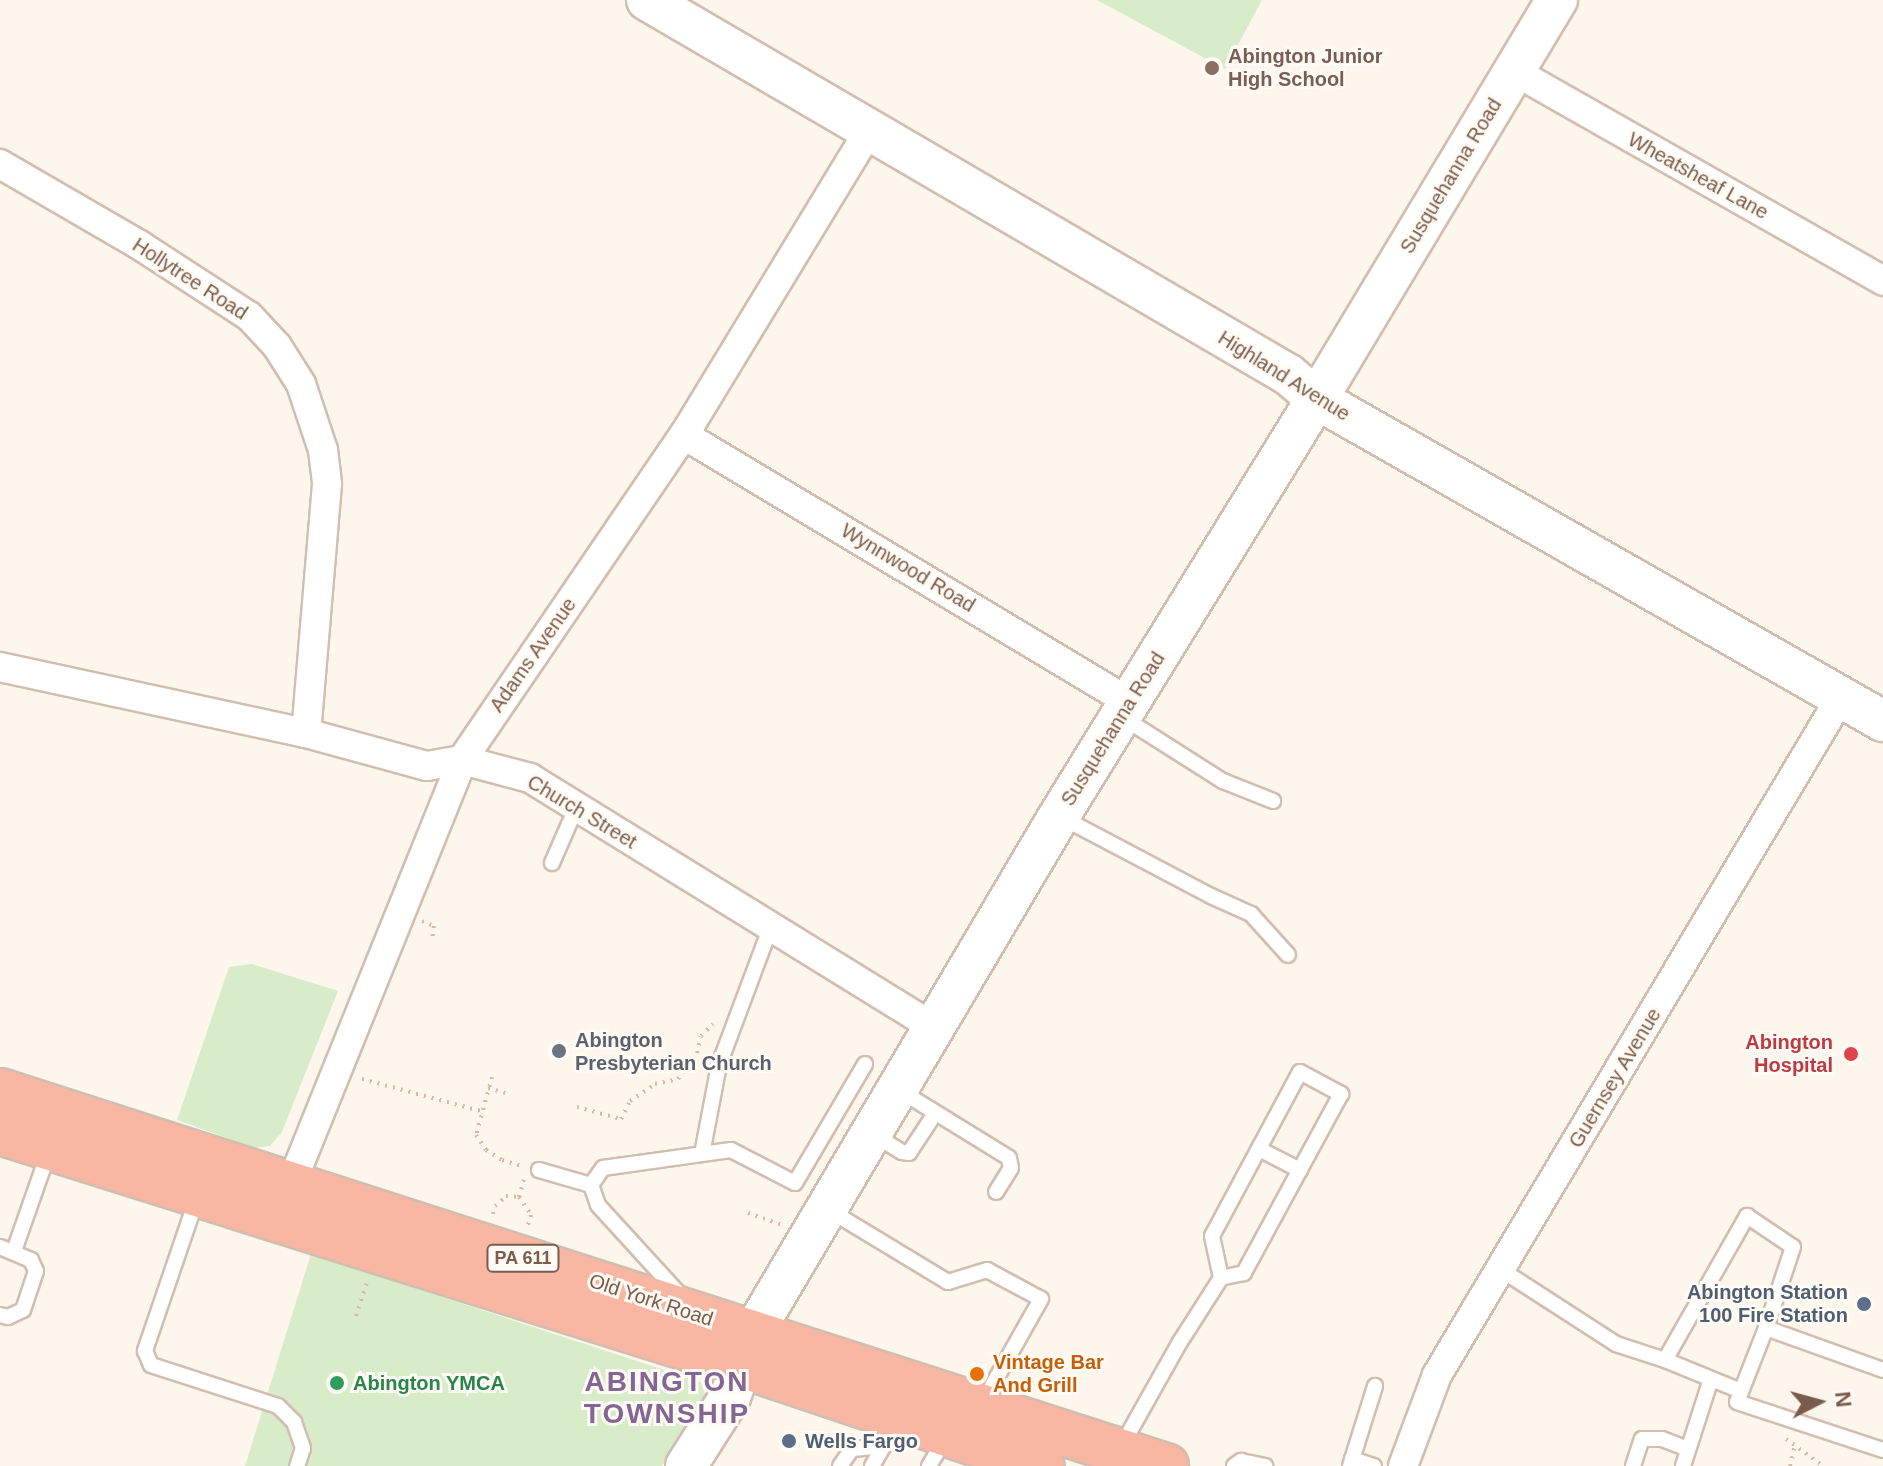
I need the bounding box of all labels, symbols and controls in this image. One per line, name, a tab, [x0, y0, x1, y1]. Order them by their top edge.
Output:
place label: Abington Junior High School	[1228, 44, 1382, 91]
marker: Abington Junior High School	[1203, 59, 1221, 77]
street label: Susquehanna Road	[1395, 94, 1507, 258]
street label: Wheatsheaf Lane	[1624, 128, 1772, 224]
street label: Hollytree Road	[128, 233, 252, 325]
street label: Highland Avenue	[1213, 326, 1355, 426]
street label: Wynnwood Road	[837, 519, 979, 617]
street label: Adams Avenue	[484, 593, 582, 717]
street label: Susquehanna Road	[1056, 648, 1170, 810]
street label: Church Street	[523, 770, 641, 854]
street label: Guernsey Avenue	[1564, 1003, 1666, 1153]
place label: Abington Presbyterian Church	[575, 1028, 772, 1075]
place label: Abington Hospital	[1745, 1030, 1833, 1077]
marker: Abington Presbyterian Church	[550, 1042, 568, 1060]
marker: Abington Hospital	[1840, 1043, 1862, 1065]
road number: PA 611	[485, 1244, 561, 1272]
street label: Old York Road	[586, 1269, 716, 1331]
place label: Abington Station 100 Fire Station	[1687, 1280, 1848, 1327]
marker: Abington Station 100 Fire Station	[1855, 1295, 1873, 1313]
place label: Vintage Bar And Grill	[993, 1350, 1104, 1397]
north arrow	[1779, 1362, 1859, 1442]
district label: ABINGTON TOWNSHIP	[584, 1365, 750, 1431]
marker: Vintage Bar And Grill	[968, 1365, 986, 1383]
place label: Abington YMCA	[353, 1371, 505, 1395]
marker: Abington YMCA	[328, 1374, 346, 1392]
text: N	[1830, 1390, 1857, 1409]
place label: Wells Fargo	[805, 1429, 918, 1453]
marker: Wells Fargo	[780, 1432, 798, 1450]

